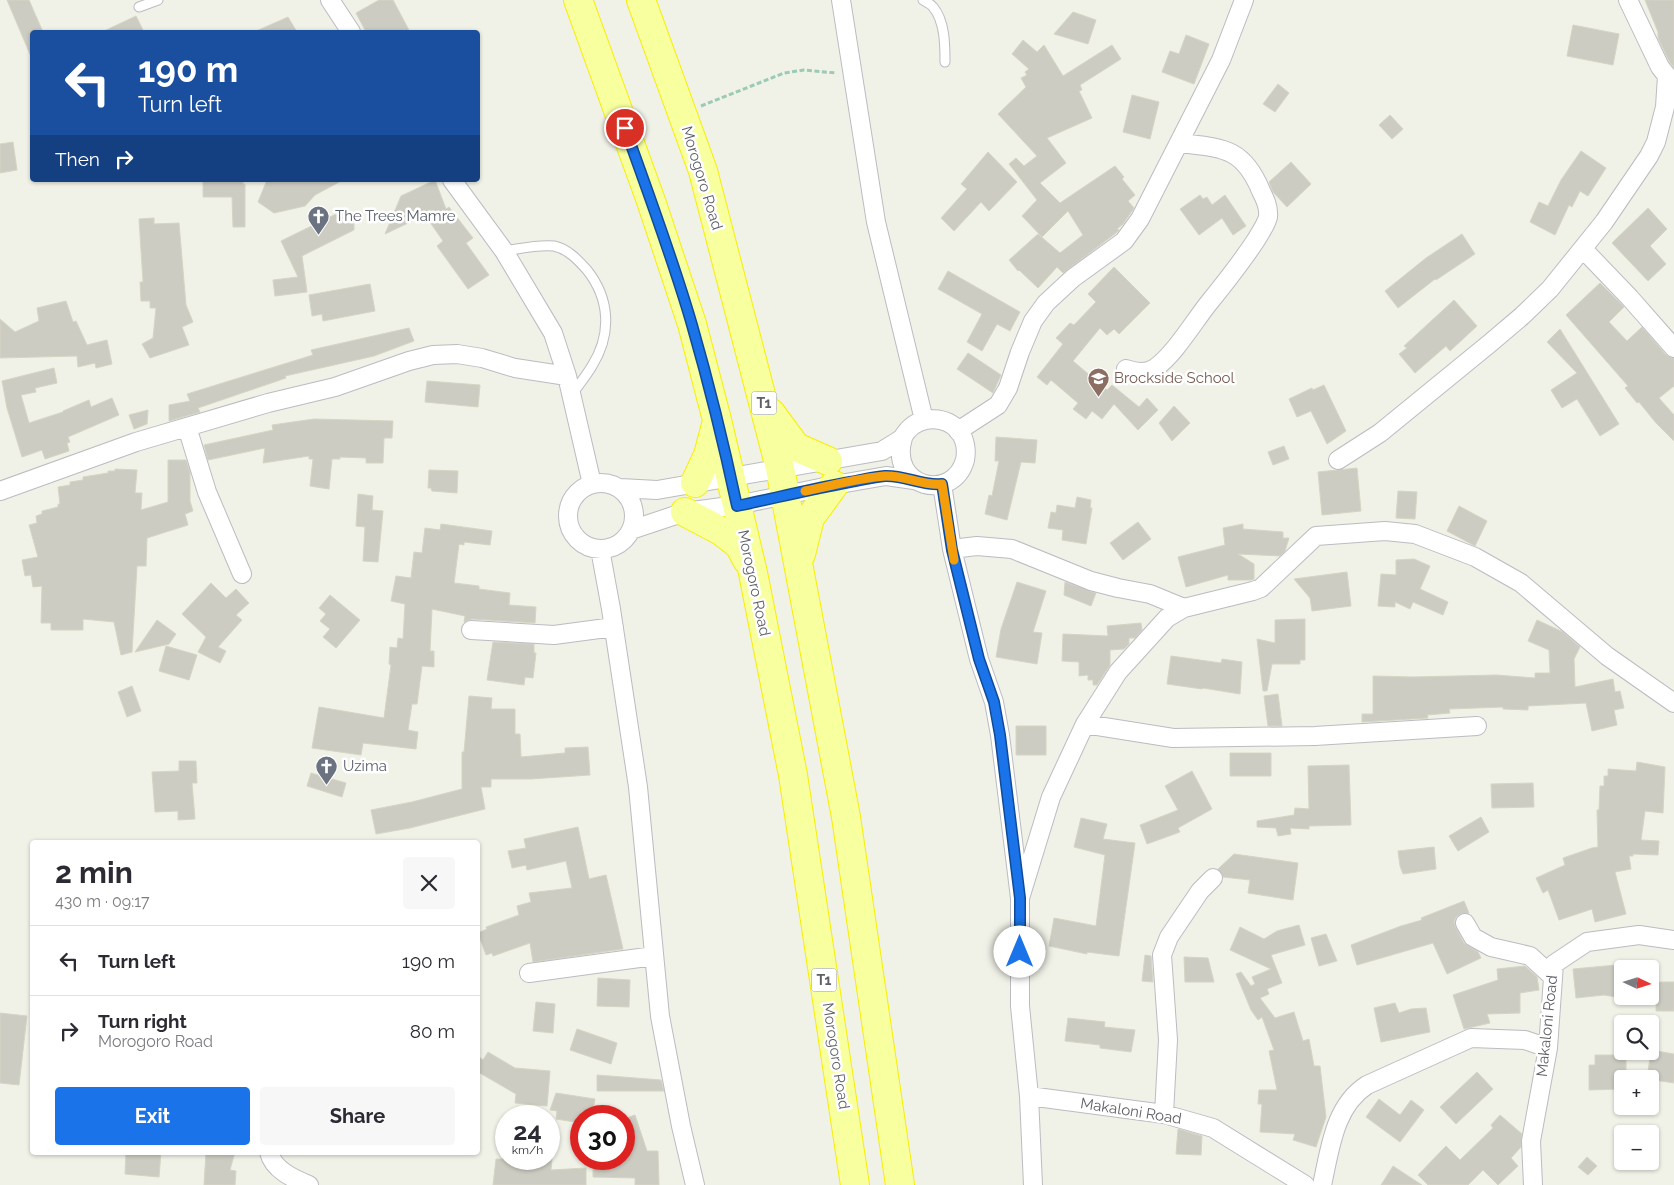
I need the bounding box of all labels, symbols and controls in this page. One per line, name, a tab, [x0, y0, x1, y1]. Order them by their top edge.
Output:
text: 190 m	[138, 49, 238, 90]
icon: left	[55, 50, 120, 115]
text: Turn left	[138, 91, 222, 117]
pin	[604, 107, 646, 149]
icon: arrive	[611, 114, 639, 142]
street label: Morogoro Road	[678, 124, 726, 232]
icon: right	[110, 145, 138, 173]
text: Then	[55, 148, 100, 170]
church icon: The Trees Mamre	[307, 204, 331, 235]
place label: The Trees Mamre	[335, 207, 456, 225]
school or university icon: Brockside School	[1086, 366, 1110, 397]
place label: Brockside School	[1114, 369, 1236, 387]
road number: T1	[752, 392, 776, 414]
street label: Morogoro Road	[734, 528, 774, 638]
church icon: Uzima	[315, 754, 339, 785]
place label: Uzima	[343, 757, 387, 775]
text: 2 min	[55, 855, 133, 890]
button: close	[403, 857, 455, 909]
text: 430 m · 09:17	[55, 892, 150, 911]
position arrow	[993, 925, 1045, 977]
icon: left	[55, 947, 83, 975]
text: Turn left	[98, 950, 175, 972]
text: 190 m	[402, 950, 455, 972]
north arrow	[1614, 960, 1659, 1005]
map controls	[1614, 960, 1659, 1170]
road number: T1	[812, 968, 836, 992]
street label: Makaloni Road	[1533, 974, 1561, 1078]
street label: Morogoro Road	[819, 1001, 853, 1111]
text: Turn right	[98, 1010, 187, 1032]
button: search	[1614, 1015, 1659, 1060]
icon: right	[55, 1017, 83, 1045]
text: 80 m	[410, 1020, 455, 1042]
text: Morogoro Road	[98, 1032, 213, 1051]
button: +	[1614, 1070, 1659, 1115]
button: Exit	[55, 1087, 250, 1145]
button: Share	[260, 1087, 455, 1145]
street label: Makaloni Road	[1079, 1094, 1183, 1128]
speed limit sign: 30	[570, 1105, 635, 1170]
text: 24	[513, 1116, 542, 1146]
button: −	[1614, 1125, 1659, 1170]
text: km/h	[512, 1143, 543, 1157]

